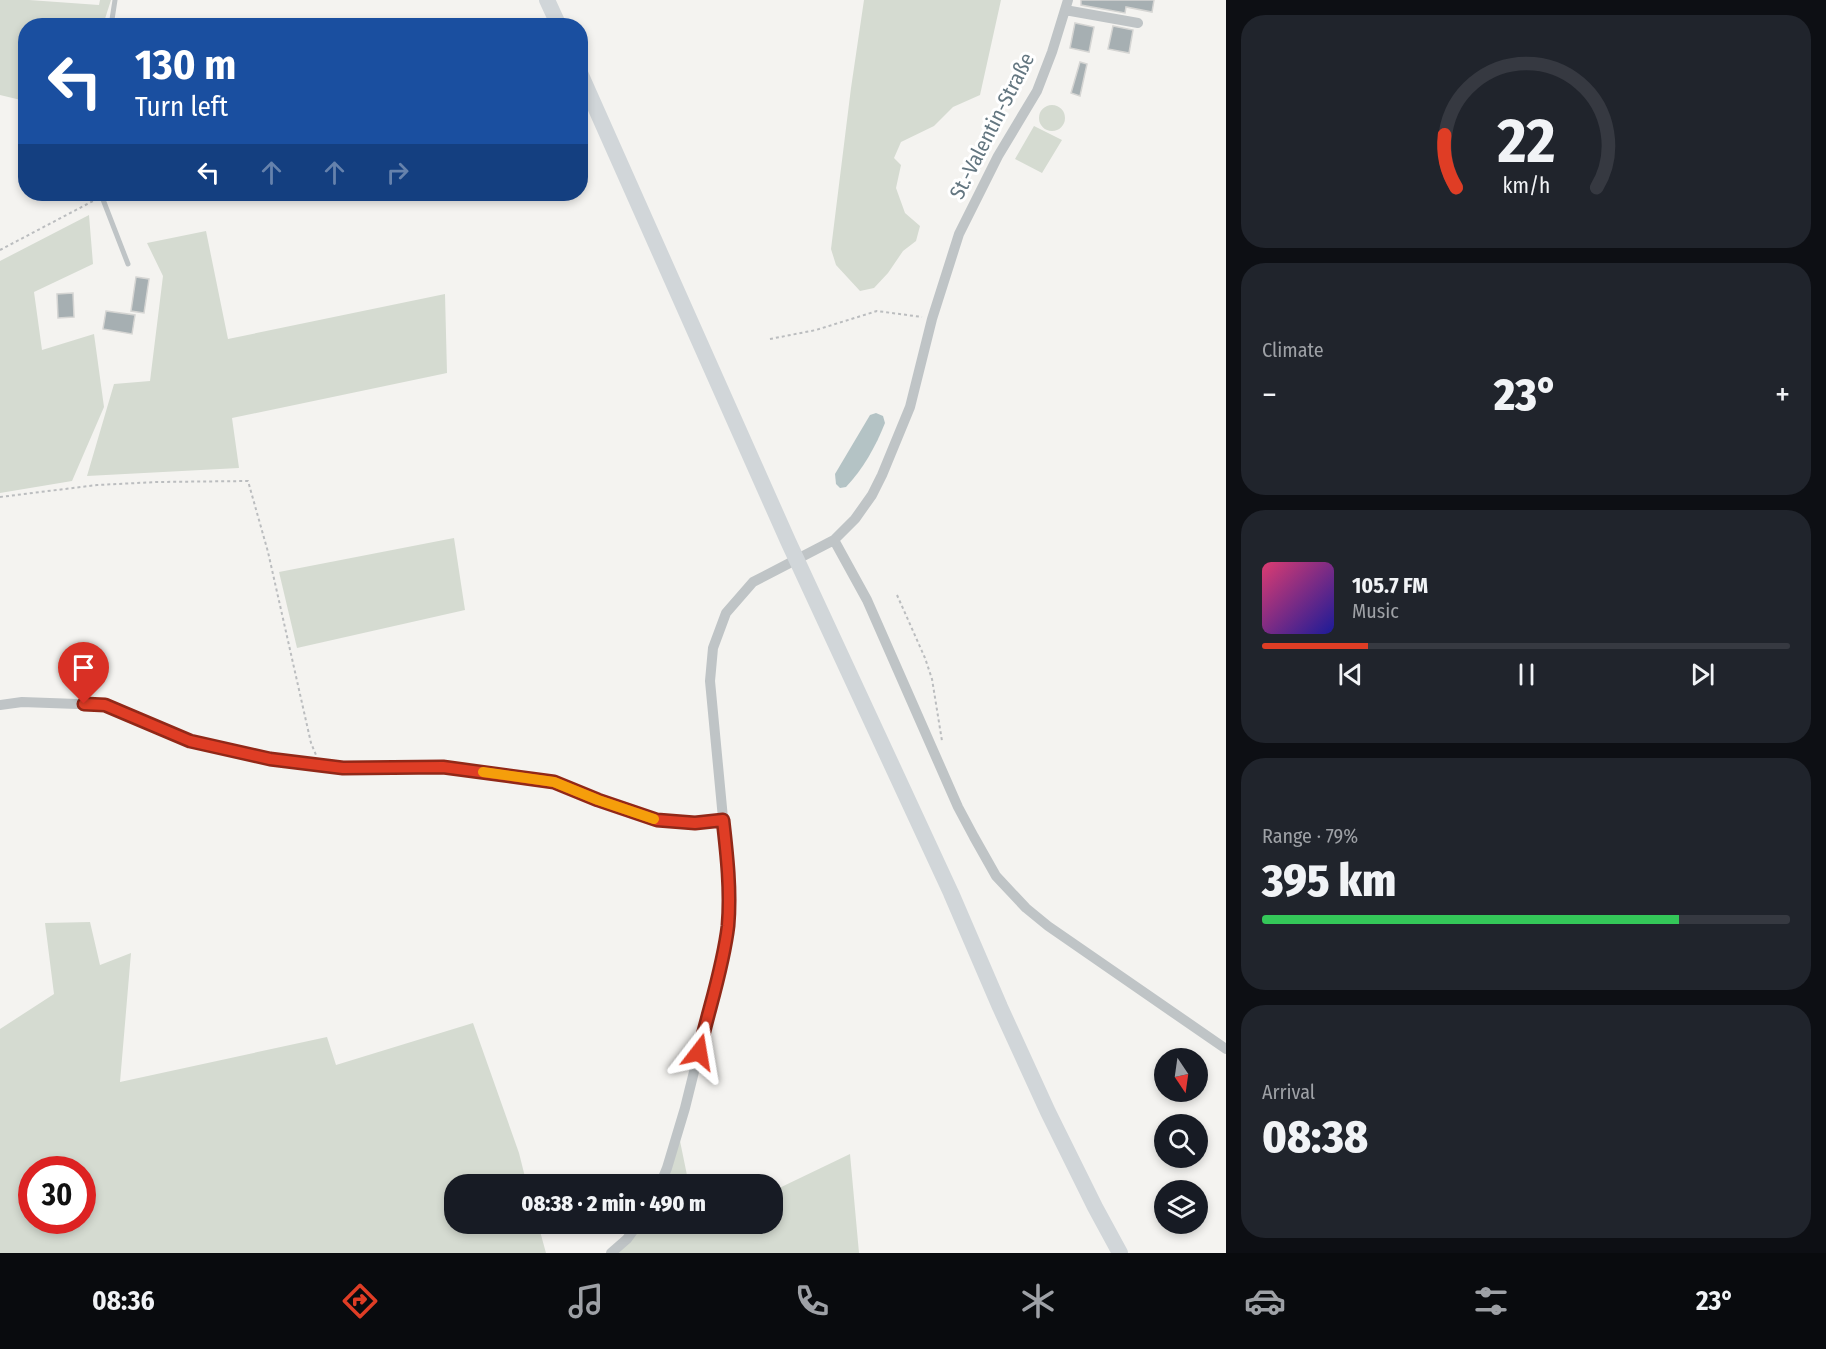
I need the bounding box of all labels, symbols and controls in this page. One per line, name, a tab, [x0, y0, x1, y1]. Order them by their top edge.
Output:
text: 130 m	[135, 40, 236, 90]
icon: left	[36, 42, 114, 120]
street label: St.-Valentin-Straße	[944, 48, 1040, 204]
text: Turn left	[135, 91, 228, 123]
text: 22	[1496, 104, 1555, 179]
icon: left	[192, 156, 225, 189]
icon: ahead	[255, 156, 288, 189]
icon: ahead	[318, 156, 351, 189]
icon: right	[381, 156, 414, 189]
text: km/h	[1502, 174, 1550, 200]
text: Climate	[1262, 338, 1324, 362]
text: 23°	[1494, 368, 1558, 422]
text: −	[1262, 375, 1277, 415]
text: +	[1775, 375, 1790, 415]
text: 105.7 FM	[1352, 572, 1428, 599]
text: Music	[1352, 599, 1399, 623]
pin	[58, 642, 109, 704]
icon: arrive	[67, 651, 100, 684]
icon: previous	[1334, 658, 1367, 691]
icon: pause	[1510, 658, 1543, 691]
icon: next	[1686, 658, 1719, 691]
text: Range · 79%	[1262, 824, 1358, 848]
text: 395 km	[1262, 854, 1396, 908]
position arrow	[667, 1020, 731, 1084]
north arrow	[1154, 1048, 1208, 1102]
map controls	[1154, 1048, 1208, 1234]
text: Arrival	[1262, 1080, 1315, 1104]
text: 08:38	[1262, 1110, 1368, 1164]
button: search	[1154, 1114, 1208, 1168]
speed limit sign: 30	[18, 1156, 96, 1234]
button: layers	[1154, 1180, 1208, 1234]
text: 08:38 · 2 min · 490 m	[521, 1190, 706, 1217]
icon: directions	[339, 1280, 381, 1322]
icon: music	[565, 1280, 607, 1322]
icon: phone	[791, 1280, 833, 1322]
icon: climate	[1017, 1280, 1059, 1322]
icon: car	[1244, 1280, 1286, 1322]
icon: filters	[1470, 1280, 1512, 1322]
text: 08:36	[92, 1285, 155, 1317]
text: 23°	[1696, 1285, 1734, 1317]

